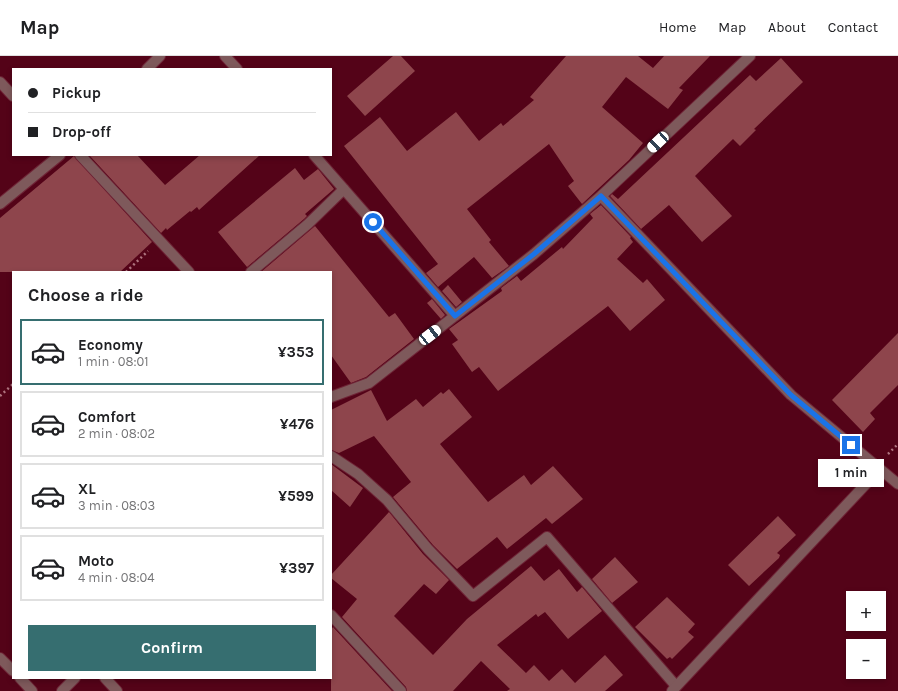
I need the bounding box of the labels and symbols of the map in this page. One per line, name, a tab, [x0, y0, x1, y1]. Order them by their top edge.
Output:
car	[645, 129, 671, 155]
route start	[364, 213, 382, 231]
car	[417, 323, 443, 347]
route end	[842, 436, 860, 454]
callout: 1 min	[818, 459, 884, 487]

